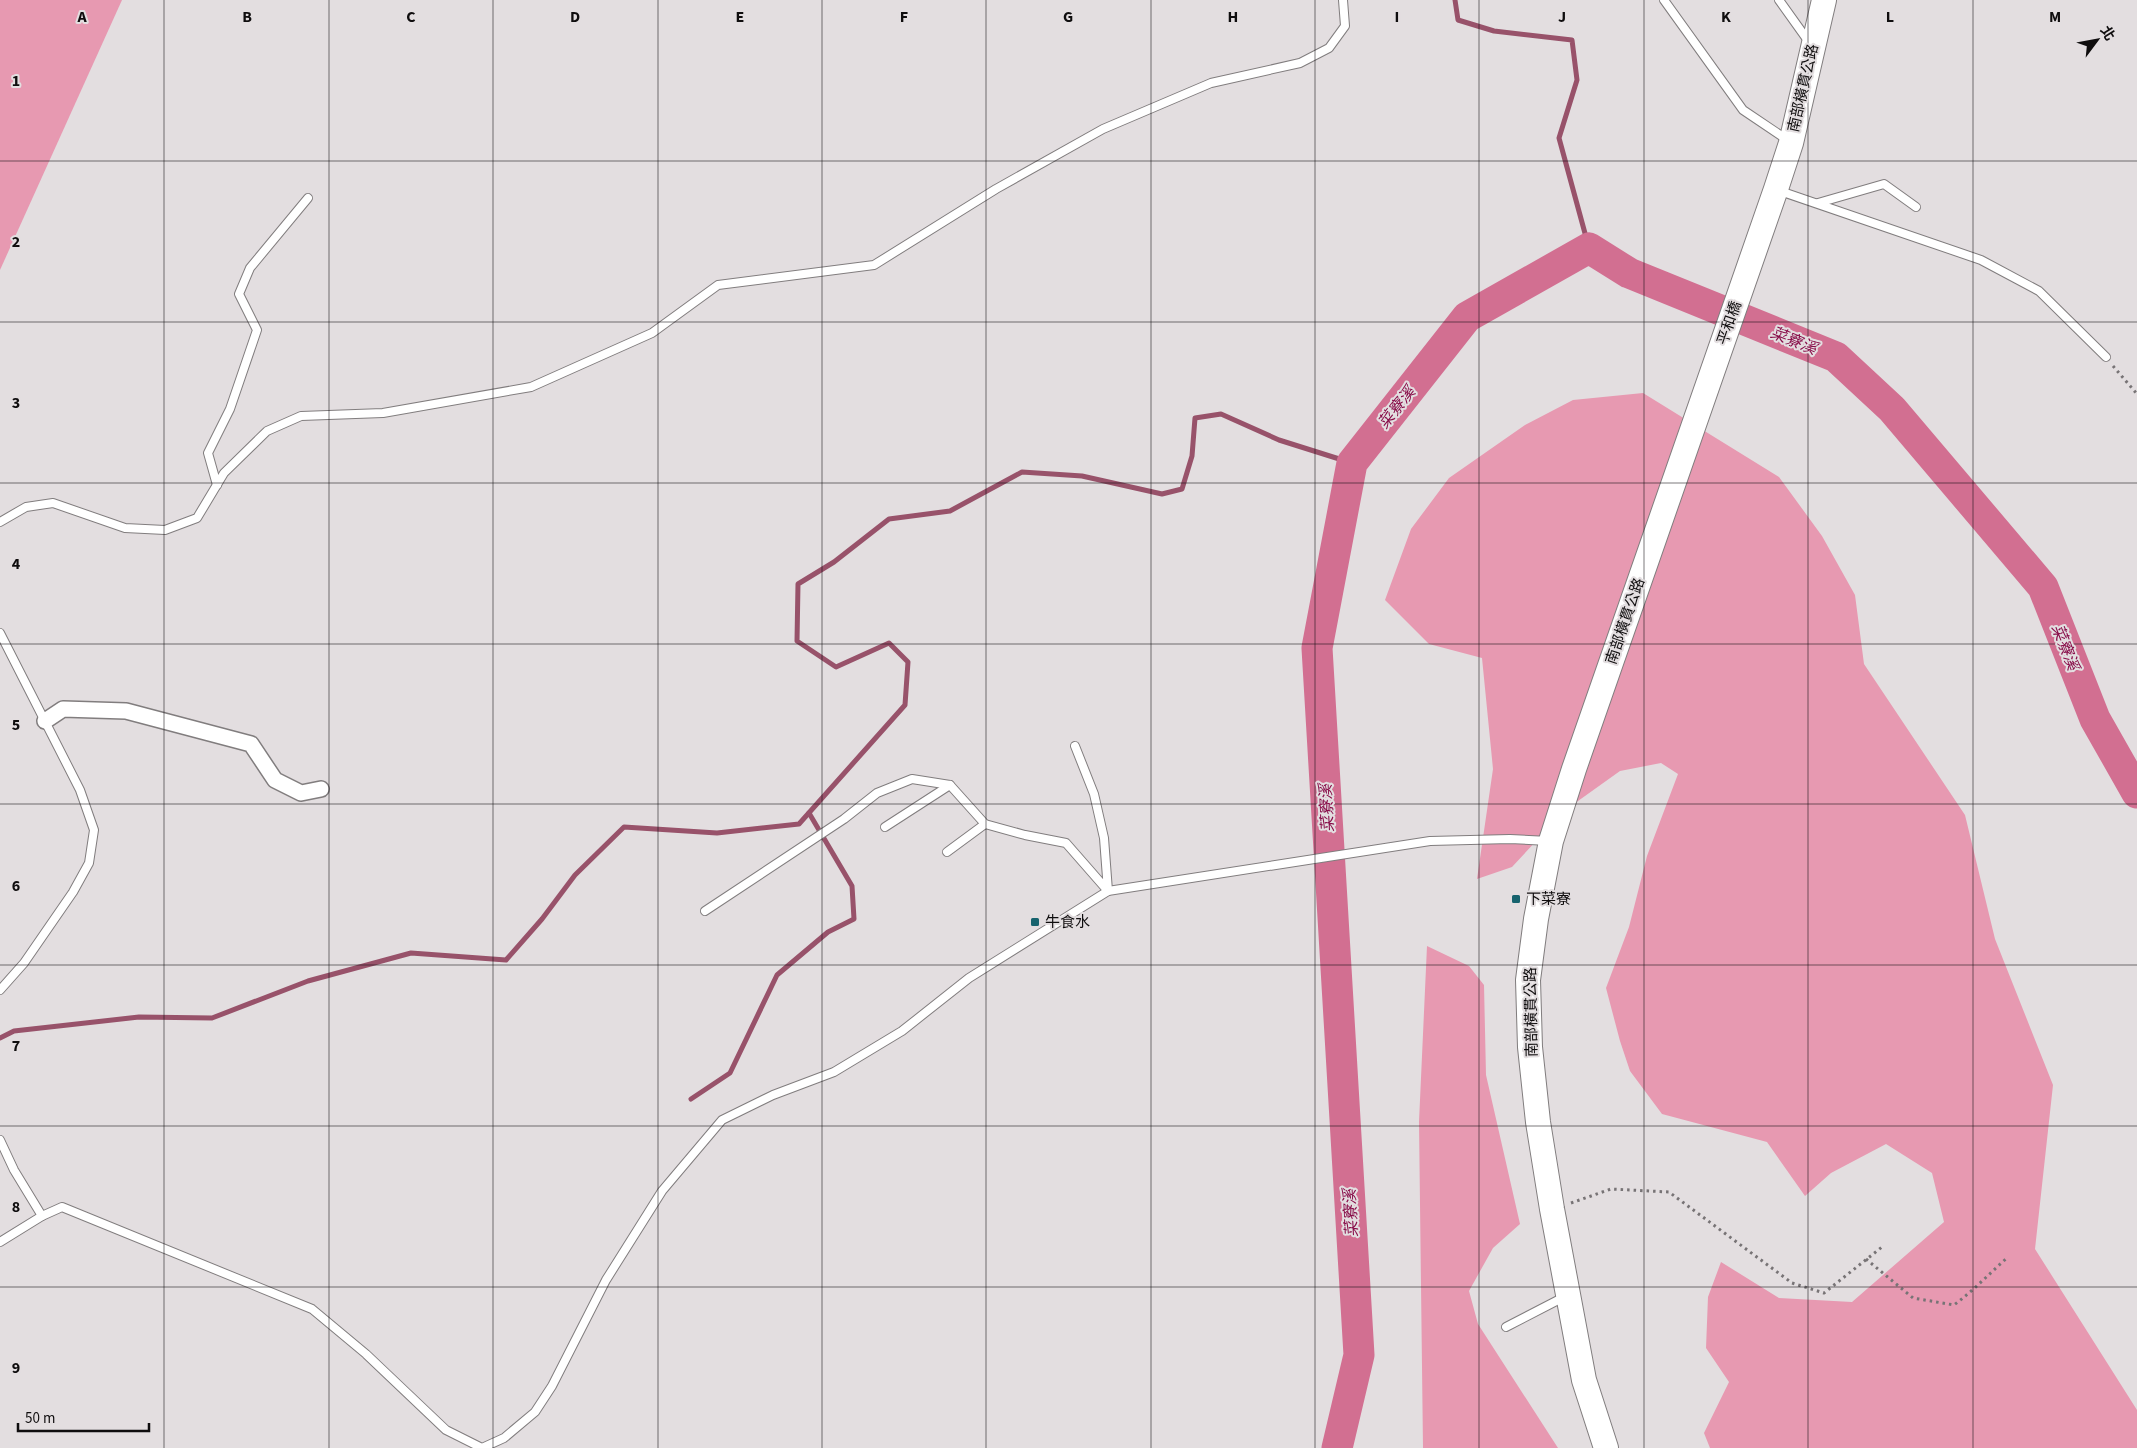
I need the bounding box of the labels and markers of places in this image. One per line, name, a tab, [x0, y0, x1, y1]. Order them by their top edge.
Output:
place label: 下菜寮	[1526, 889, 1571, 910]
marker: 下菜寮	[1510, 893, 1522, 905]
place label: 牛食水	[1045, 912, 1090, 933]
marker: 牛食水	[1029, 916, 1041, 928]

